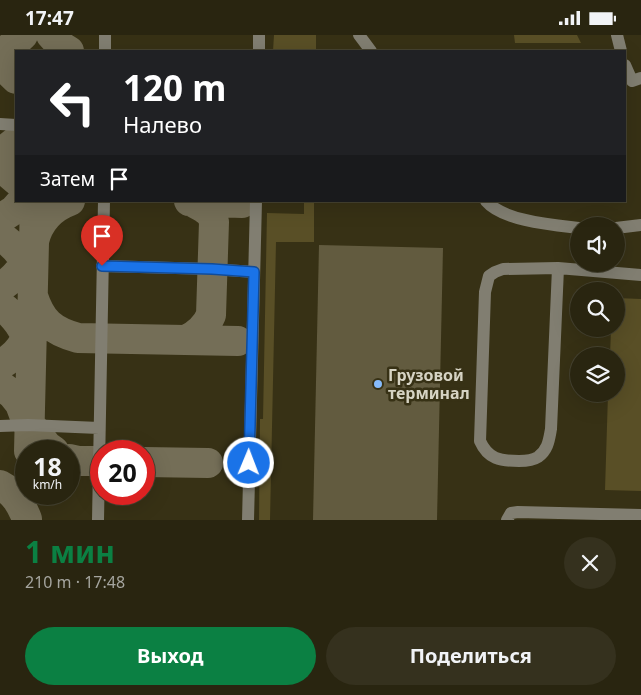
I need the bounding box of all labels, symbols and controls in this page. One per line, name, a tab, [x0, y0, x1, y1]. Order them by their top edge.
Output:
text: 17:47	[25, 5, 74, 31]
text: 120 m	[123, 64, 226, 111]
icon: left	[40, 70, 105, 135]
text: Налево	[123, 109, 202, 139]
icon: arrive	[105, 165, 133, 193]
text: Затем	[40, 166, 95, 192]
pin	[81, 215, 123, 266]
map controls	[570, 217, 625, 402]
button: sound	[570, 217, 625, 272]
icon: arrive	[88, 222, 116, 250]
button: search	[570, 282, 625, 337]
button: layers	[570, 347, 625, 402]
place label: Грузовой терминал	[388, 364, 470, 404]
marker: Грузовой терминал	[372, 378, 384, 390]
position arrow	[222, 436, 274, 488]
speed limit sign: 20	[90, 440, 155, 505]
text: 18	[33, 449, 62, 483]
text: km/h	[33, 476, 62, 493]
text: 1 мин	[25, 531, 115, 572]
button: close	[564, 537, 616, 589]
text: 210 m · 17:48	[25, 571, 125, 593]
button: Выход	[25, 627, 316, 685]
button: Поделиться	[326, 627, 616, 685]

